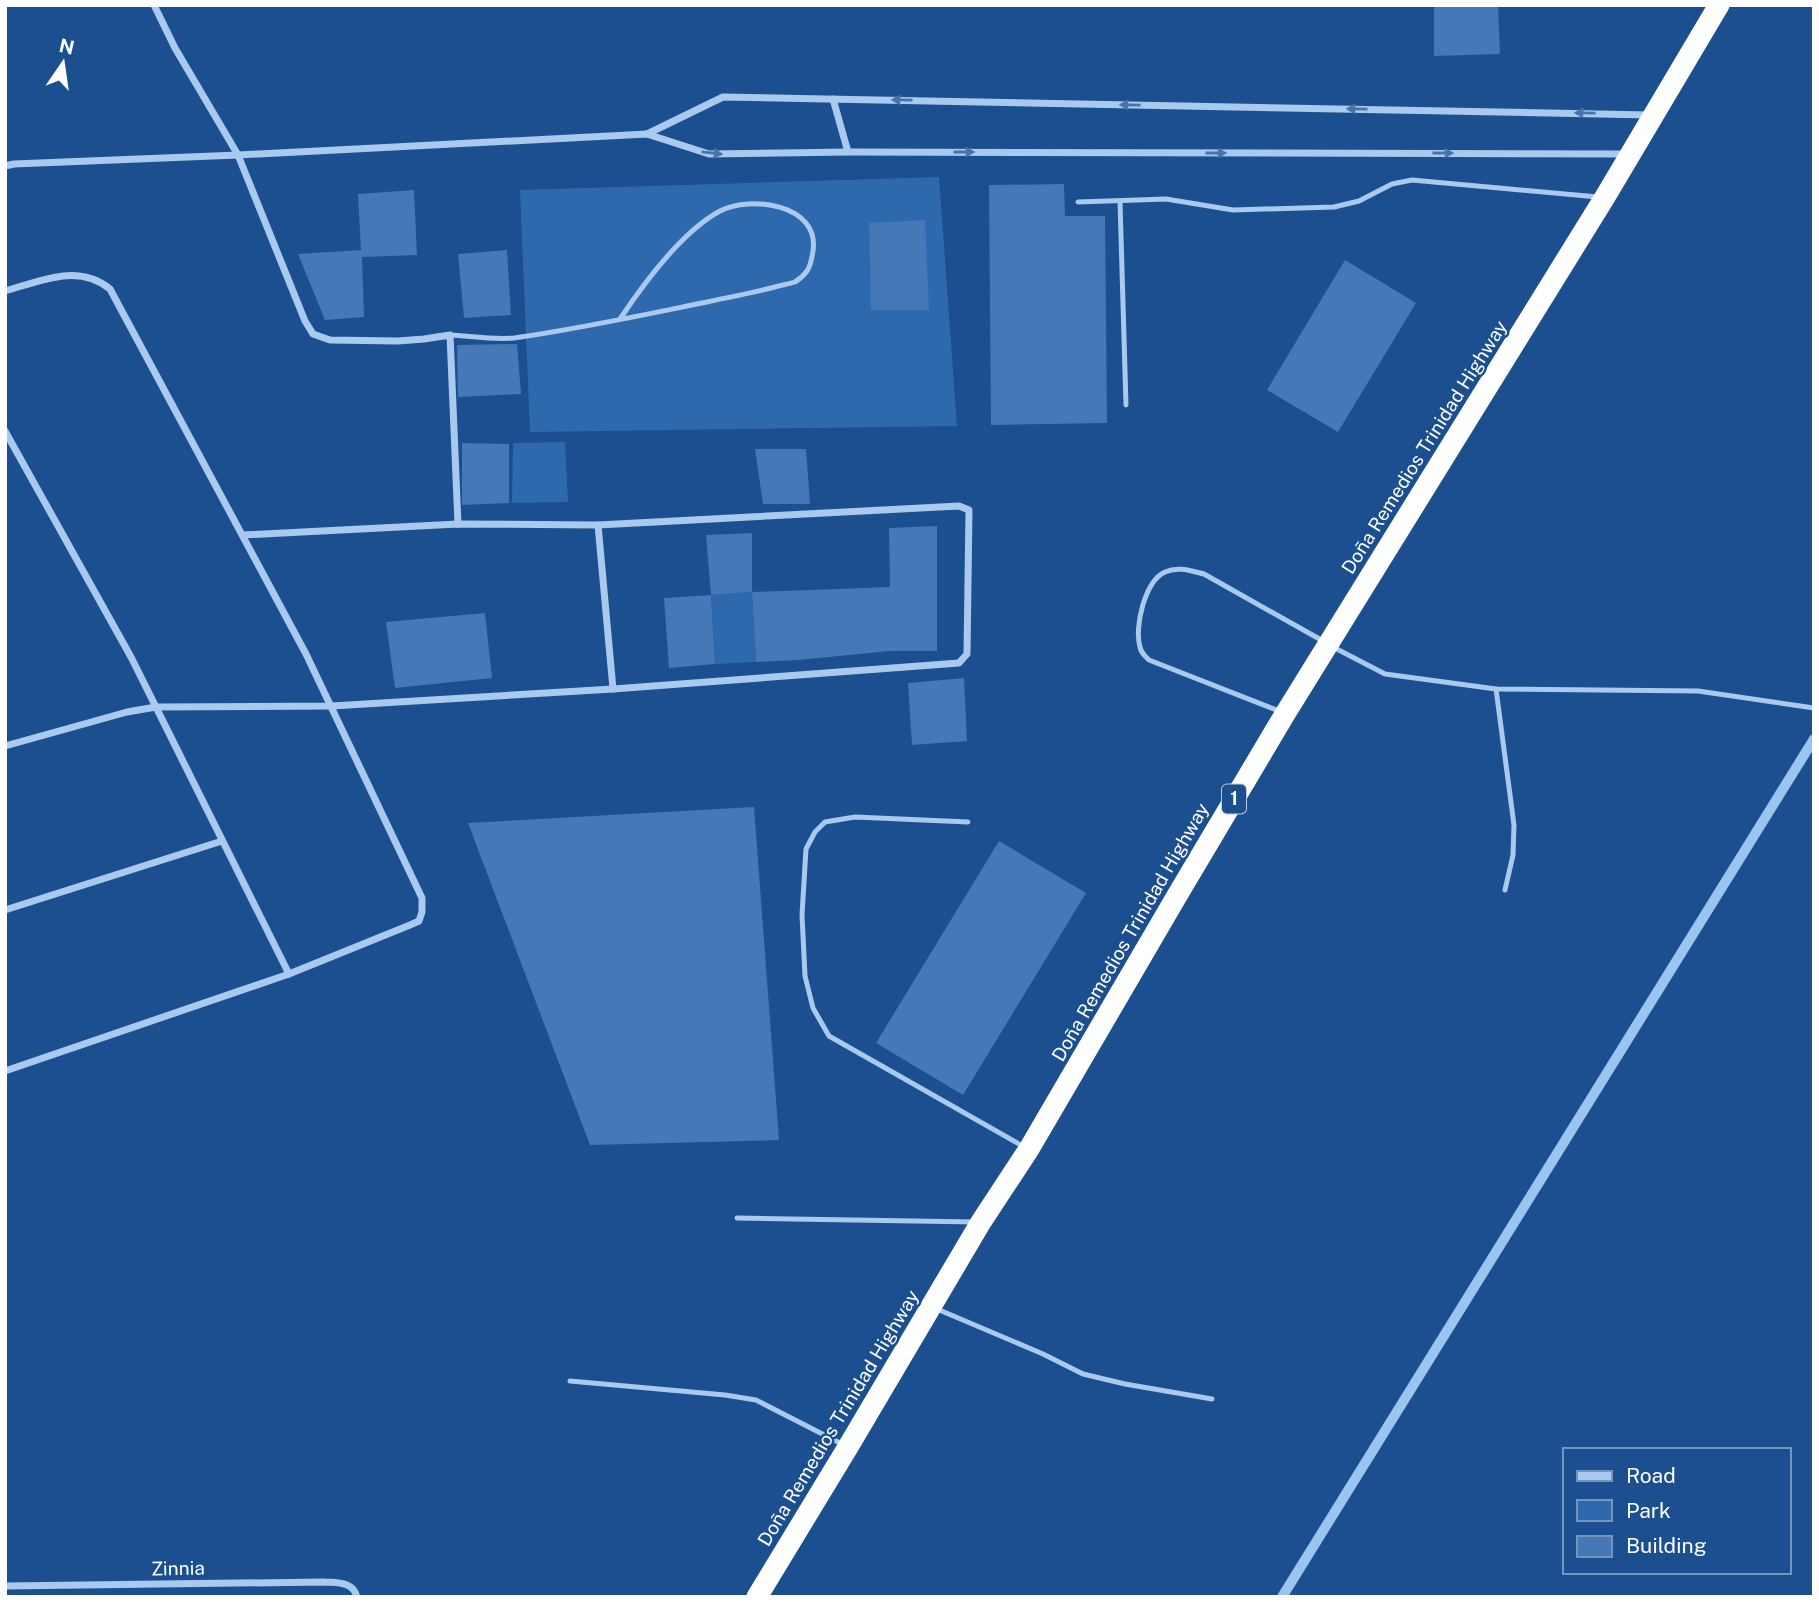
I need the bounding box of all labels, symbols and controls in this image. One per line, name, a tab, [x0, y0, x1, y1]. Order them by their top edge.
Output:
north arrow	[28, 28, 98, 98]
text: N	[57, 34, 77, 59]
one-way arrow	[891, 94, 913, 106]
one-way arrow	[1119, 99, 1141, 110]
one-way arrow	[1346, 103, 1368, 115]
one-way arrow	[1574, 108, 1596, 119]
one-way arrow	[953, 146, 975, 158]
one-way arrow	[701, 147, 723, 158]
one-way arrow	[1205, 147, 1227, 159]
one-way arrow	[1433, 147, 1455, 159]
street label: Doña Remedios Trinidad Highway	[1337, 316, 1511, 578]
road number: 1	[1222, 784, 1246, 814]
street label: Doña Remedios Trinidad Highway	[1047, 799, 1213, 1065]
street label: Doña Remedios Trinidad Highway	[753, 1286, 923, 1550]
legend	[1563, 1448, 1791, 1574]
text: Road	[1626, 1463, 1676, 1488]
text: Park	[1626, 1498, 1671, 1523]
text: Building	[1626, 1533, 1707, 1558]
street label: Zinnia	[151, 1557, 205, 1579]

